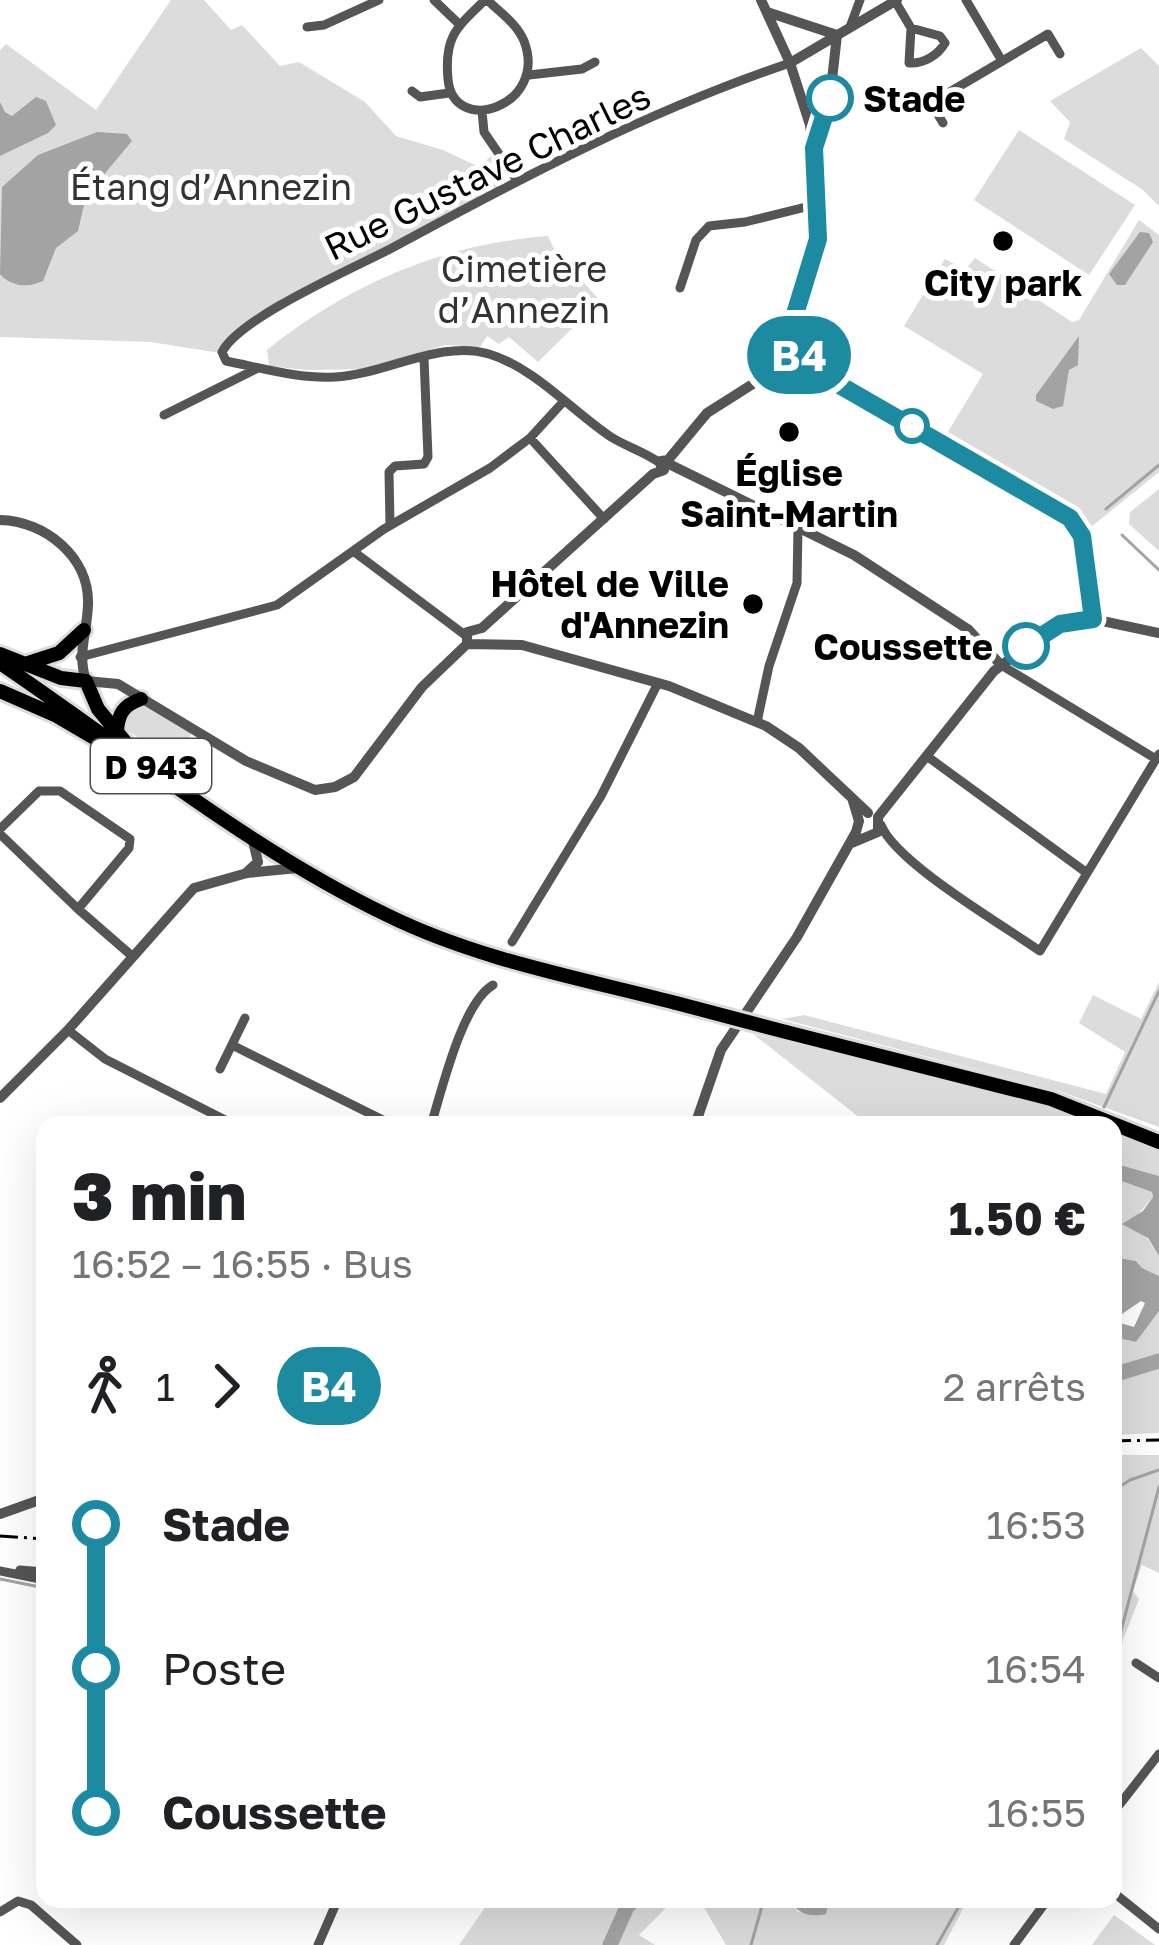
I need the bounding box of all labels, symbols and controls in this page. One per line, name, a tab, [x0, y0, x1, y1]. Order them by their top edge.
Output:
street label: Rue Gustave Charles	[317, 73, 657, 269]
marker: Stade	[808, 76, 852, 120]
place label: Stade	[863, 77, 965, 120]
park label: Étang d’Annezin	[70, 165, 352, 208]
marker: City park	[990, 228, 1016, 254]
park label: Cimetière d’Annezin	[438, 247, 610, 331]
place label: City park	[924, 261, 1082, 304]
line badge: B4	[745, 316, 853, 394]
text: B4	[771, 330, 827, 380]
unlabelled marker	[896, 410, 928, 442]
marker: Église Saint-Martin	[776, 419, 802, 445]
place label: Église Saint-Martin	[680, 451, 898, 535]
place label: Hôtel de Ville d'Annezin	[491, 562, 729, 646]
marker: Hôtel de Ville d'Annezin	[740, 591, 766, 617]
marker: Coussette	[1004, 624, 1048, 668]
place label: Coussette	[813, 625, 993, 668]
road number: D 943	[91, 739, 211, 793]
text: 3 min	[72, 1155, 246, 1235]
text: 1.50 €	[949, 1191, 1086, 1245]
text: 16:52 – 16:55 · Bus	[72, 1240, 413, 1287]
icon: walk	[72, 1353, 138, 1419]
icon: forward	[193, 1353, 259, 1419]
text: B4	[301, 1361, 357, 1411]
text: 1	[156, 1363, 175, 1410]
text: 2 arrêts	[943, 1363, 1086, 1410]
text: Stade	[162, 1497, 290, 1551]
text: 16:53	[986, 1501, 1086, 1548]
text: Poste	[162, 1641, 286, 1695]
text: 16:54	[985, 1645, 1086, 1692]
text: Coussette	[162, 1785, 387, 1839]
text: 16:55	[987, 1789, 1086, 1836]

